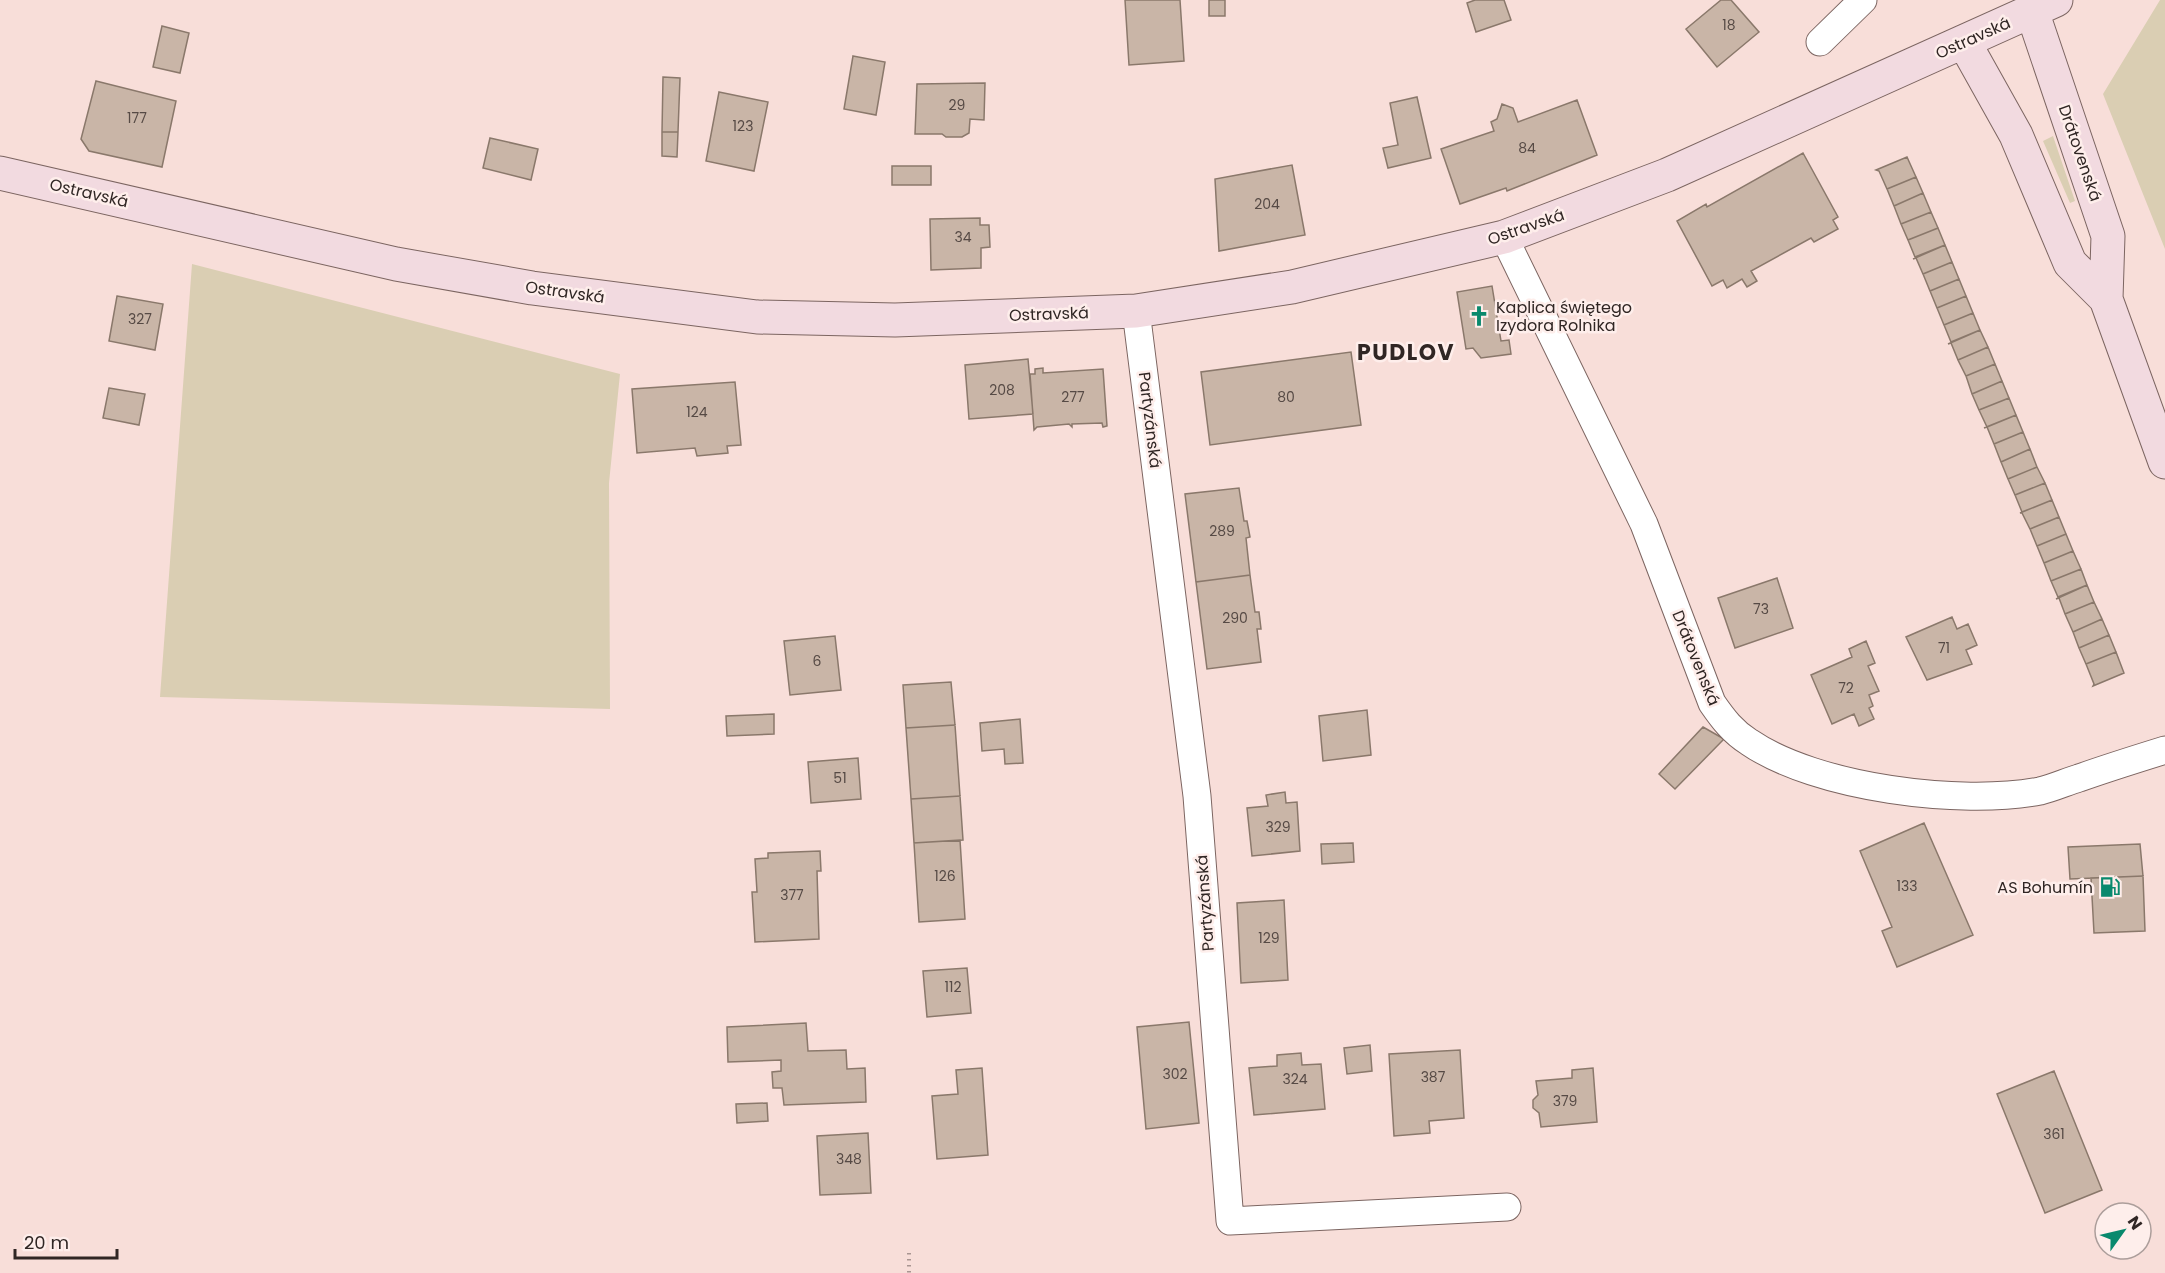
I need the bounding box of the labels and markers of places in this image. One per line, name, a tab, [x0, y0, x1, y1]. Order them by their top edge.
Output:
place label: Kaplica świętego Izydora Rolnika	[1496, 296, 1632, 337]
church icon: Kaplica świętego Izydora Rolnika	[1467, 304, 1491, 328]
fuel station icon: AS Bohumín	[2098, 875, 2122, 899]
place label: AS Bohumín	[1997, 876, 2093, 899]

